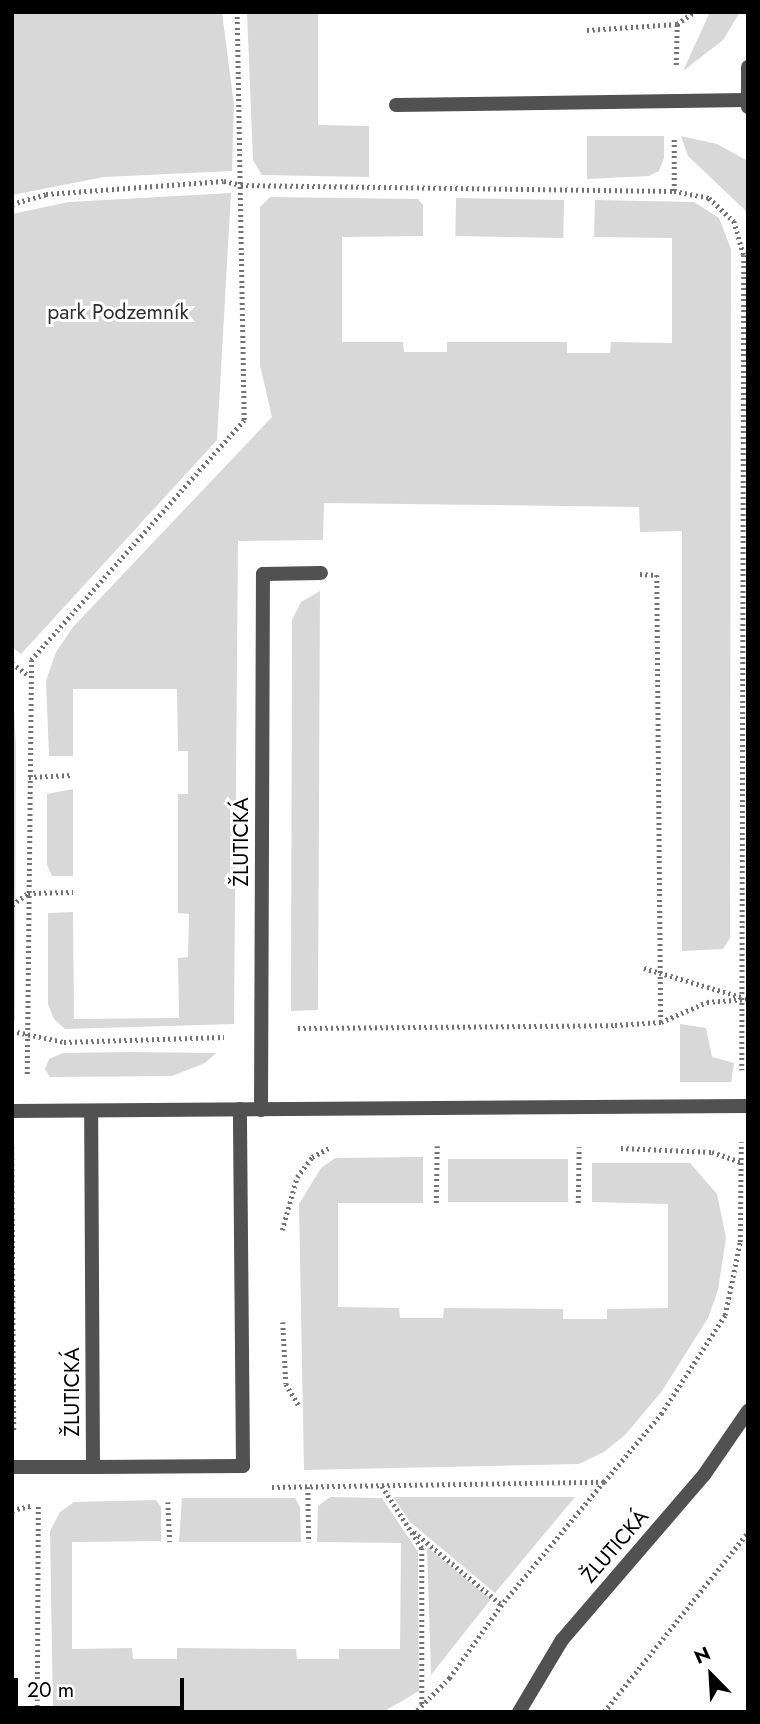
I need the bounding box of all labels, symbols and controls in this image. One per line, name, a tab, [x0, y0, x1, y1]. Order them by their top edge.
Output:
park label: park Podzemník	[47, 299, 189, 325]
street label: ŽLUTICKÁ	[228, 797, 254, 887]
street label: ŽLUTICKÁ	[59, 1347, 85, 1437]
street label: ŽLUTICKÁ	[576, 1504, 654, 1588]
north arrow	[676, 1640, 746, 1710]
text: N	[690, 1640, 715, 1671]
scale bar	[18, 1664, 187, 1708]
text: 20 m	[27, 1675, 74, 1705]

